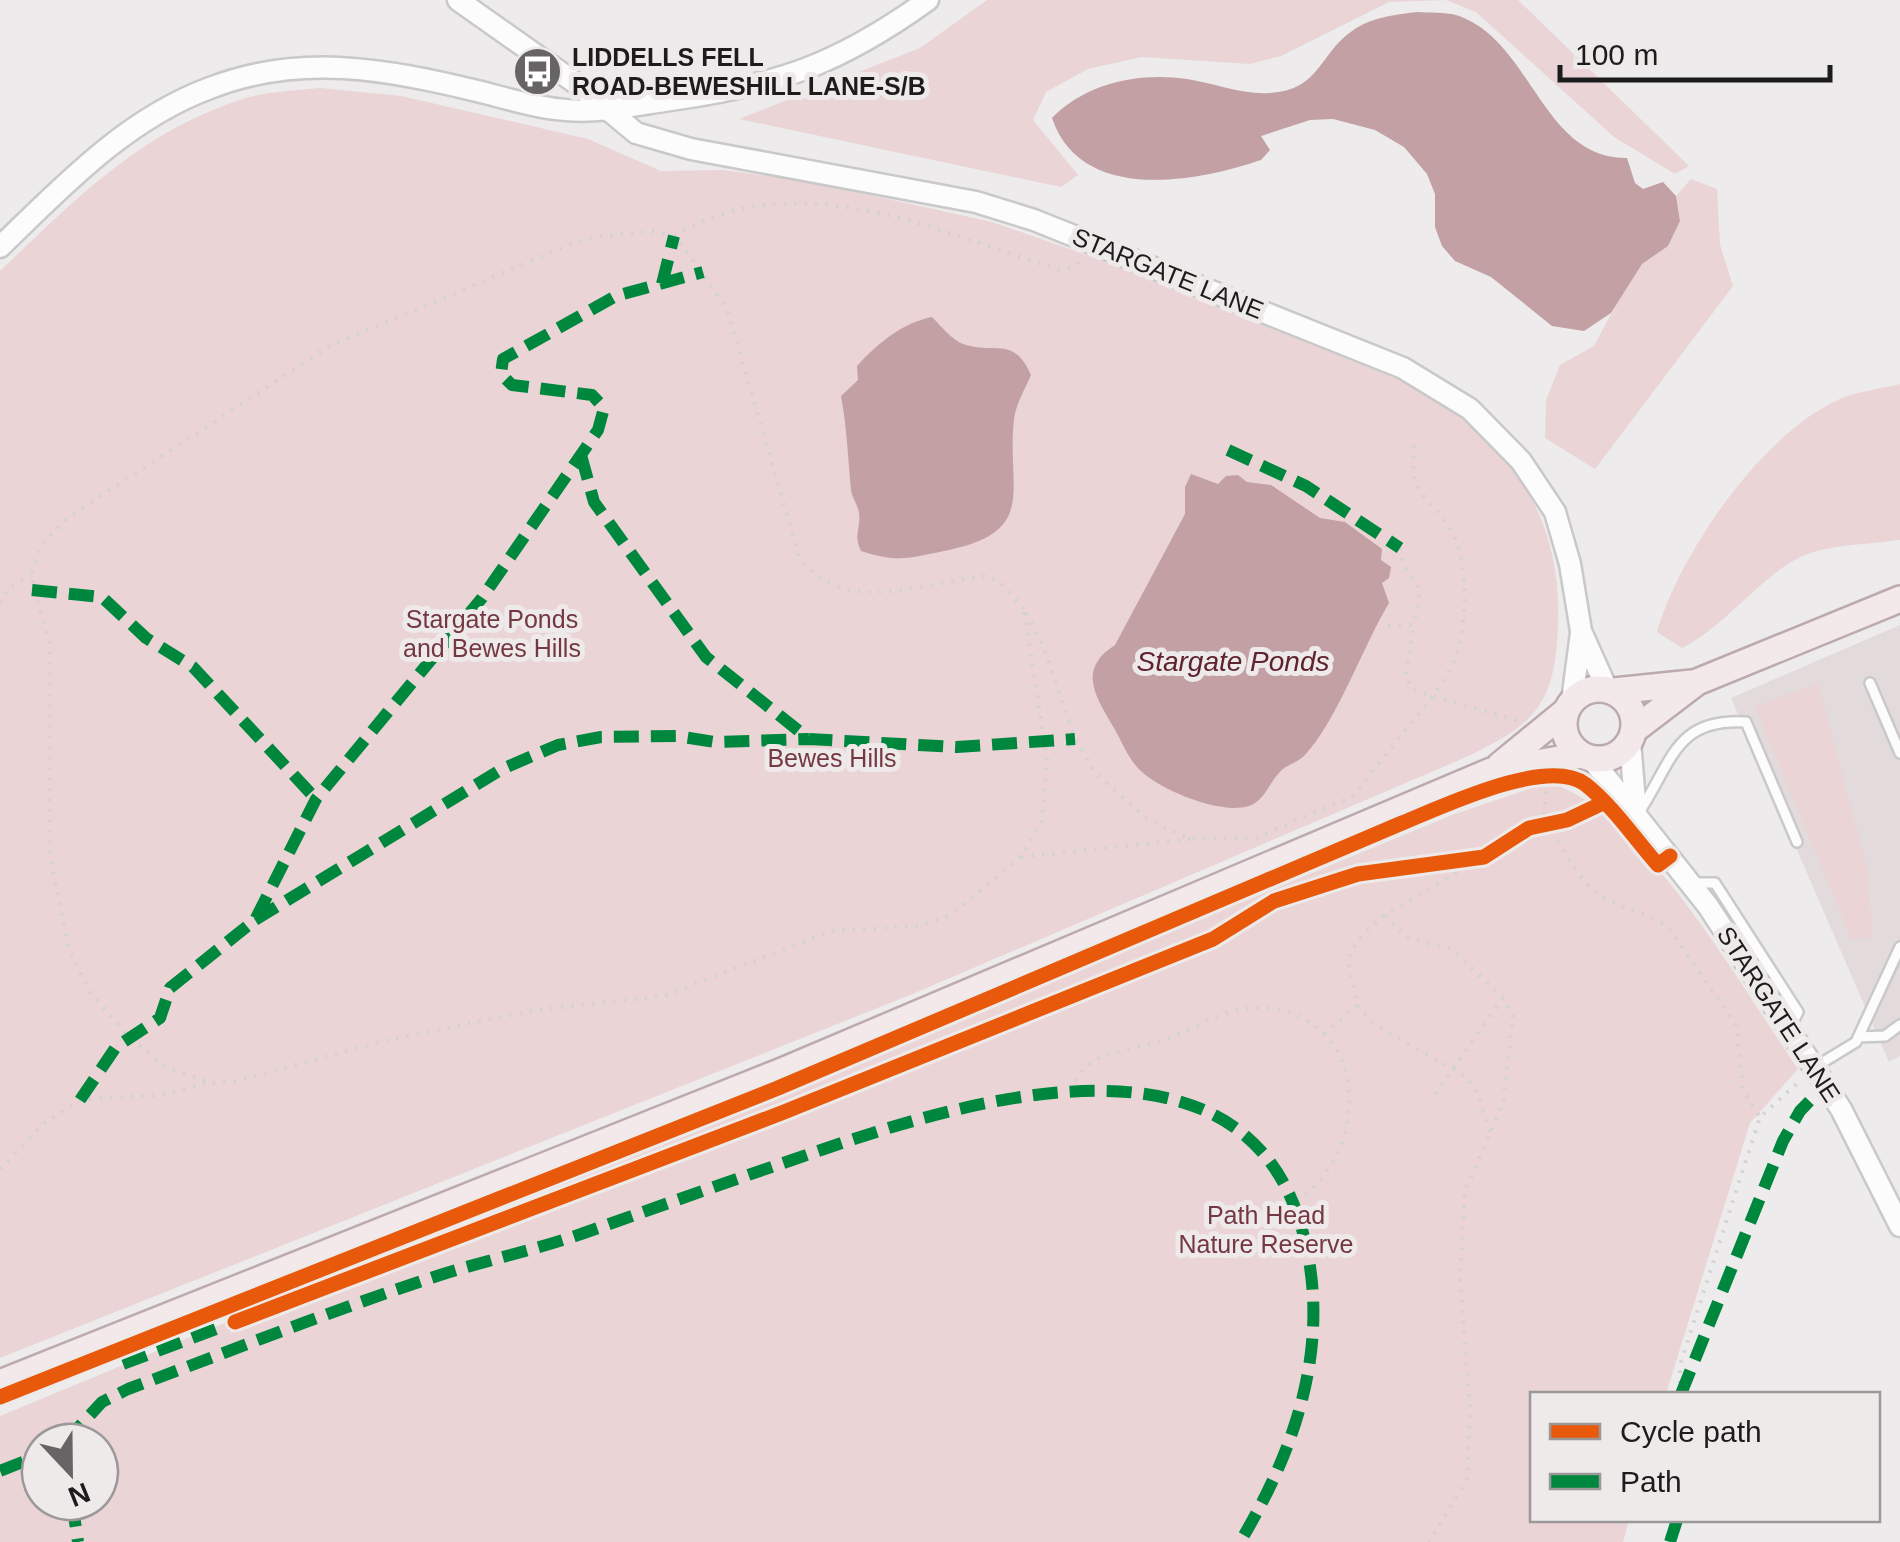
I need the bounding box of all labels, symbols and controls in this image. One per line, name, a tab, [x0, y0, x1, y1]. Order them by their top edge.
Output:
scale bar	[1560, 20, 1830, 82]
text: 100 m	[1575, 38, 1658, 71]
place label: LIDDELLS FELL ROAD-BEWESHILL LANE-S/B	[572, 43, 926, 100]
bus stop icon: LIDDELLS FELL ROAD-BEWESHILL LANE-S/B	[511, 45, 563, 97]
street label: STARGATE LANE	[1069, 222, 1267, 324]
park label: Stargate Ponds and Bewes Hills	[403, 605, 581, 662]
water label: Stargate Ponds	[1136, 646, 1330, 677]
park label: Bewes Hills	[767, 744, 897, 772]
street label: STARGATE LANE	[1712, 921, 1846, 1107]
park label: Path Head Nature Reserve	[1178, 1201, 1354, 1258]
legend	[1530, 1392, 1880, 1522]
text: Cycle path	[1620, 1415, 1762, 1448]
north arrow	[20, 1422, 120, 1522]
text: Path	[1620, 1465, 1682, 1498]
text: N	[64, 1477, 94, 1513]

